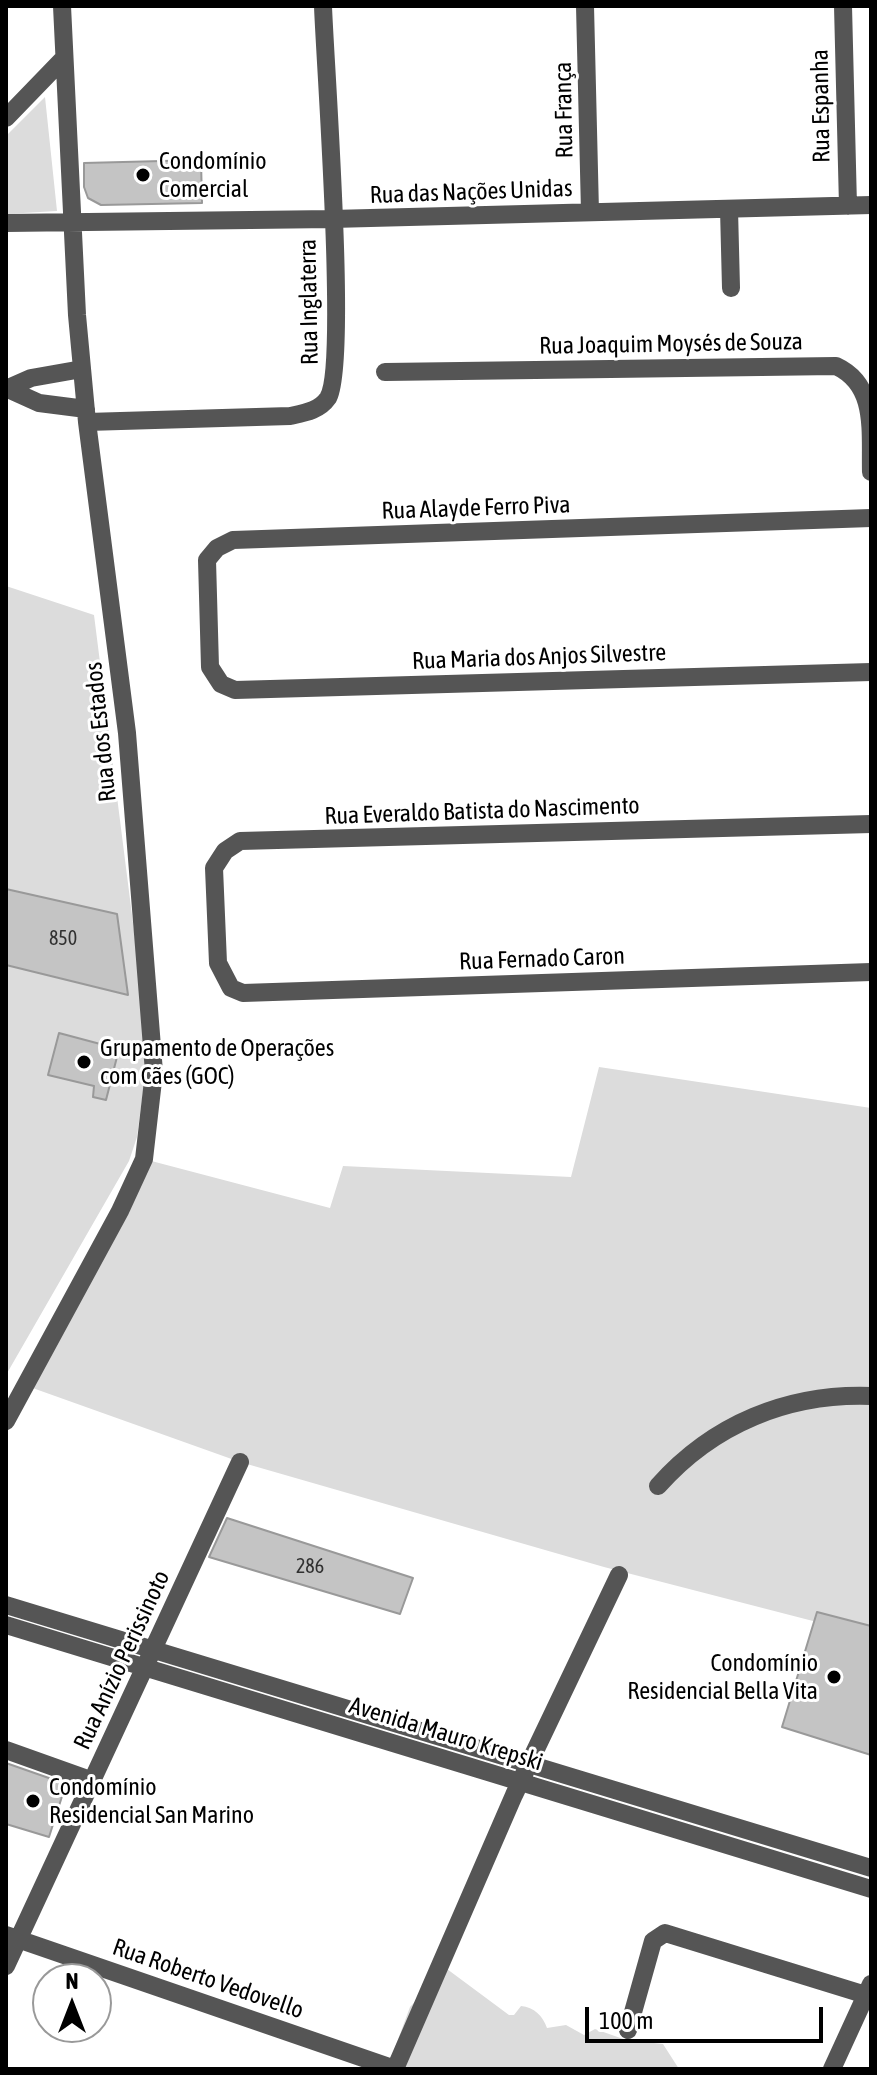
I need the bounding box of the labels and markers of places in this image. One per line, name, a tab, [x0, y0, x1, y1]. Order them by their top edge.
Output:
place label: Condomínio Comercial	[159, 147, 267, 203]
marker: Condomínio Comercial	[134, 166, 152, 184]
place label: Grupamento de Operações com Cães (GOC)	[100, 1034, 334, 1090]
marker: Grupamento de Operações com Cães (GOC)	[75, 1053, 93, 1071]
place label: Condomínio Residencial Bella Vita	[627, 1649, 818, 1705]
marker: Condomínio Residencial Bella Vita	[825, 1668, 843, 1686]
place label: Condomínio Residencial San Marino	[49, 1773, 254, 1829]
marker: Condomínio Residencial San Marino	[24, 1792, 42, 1810]

